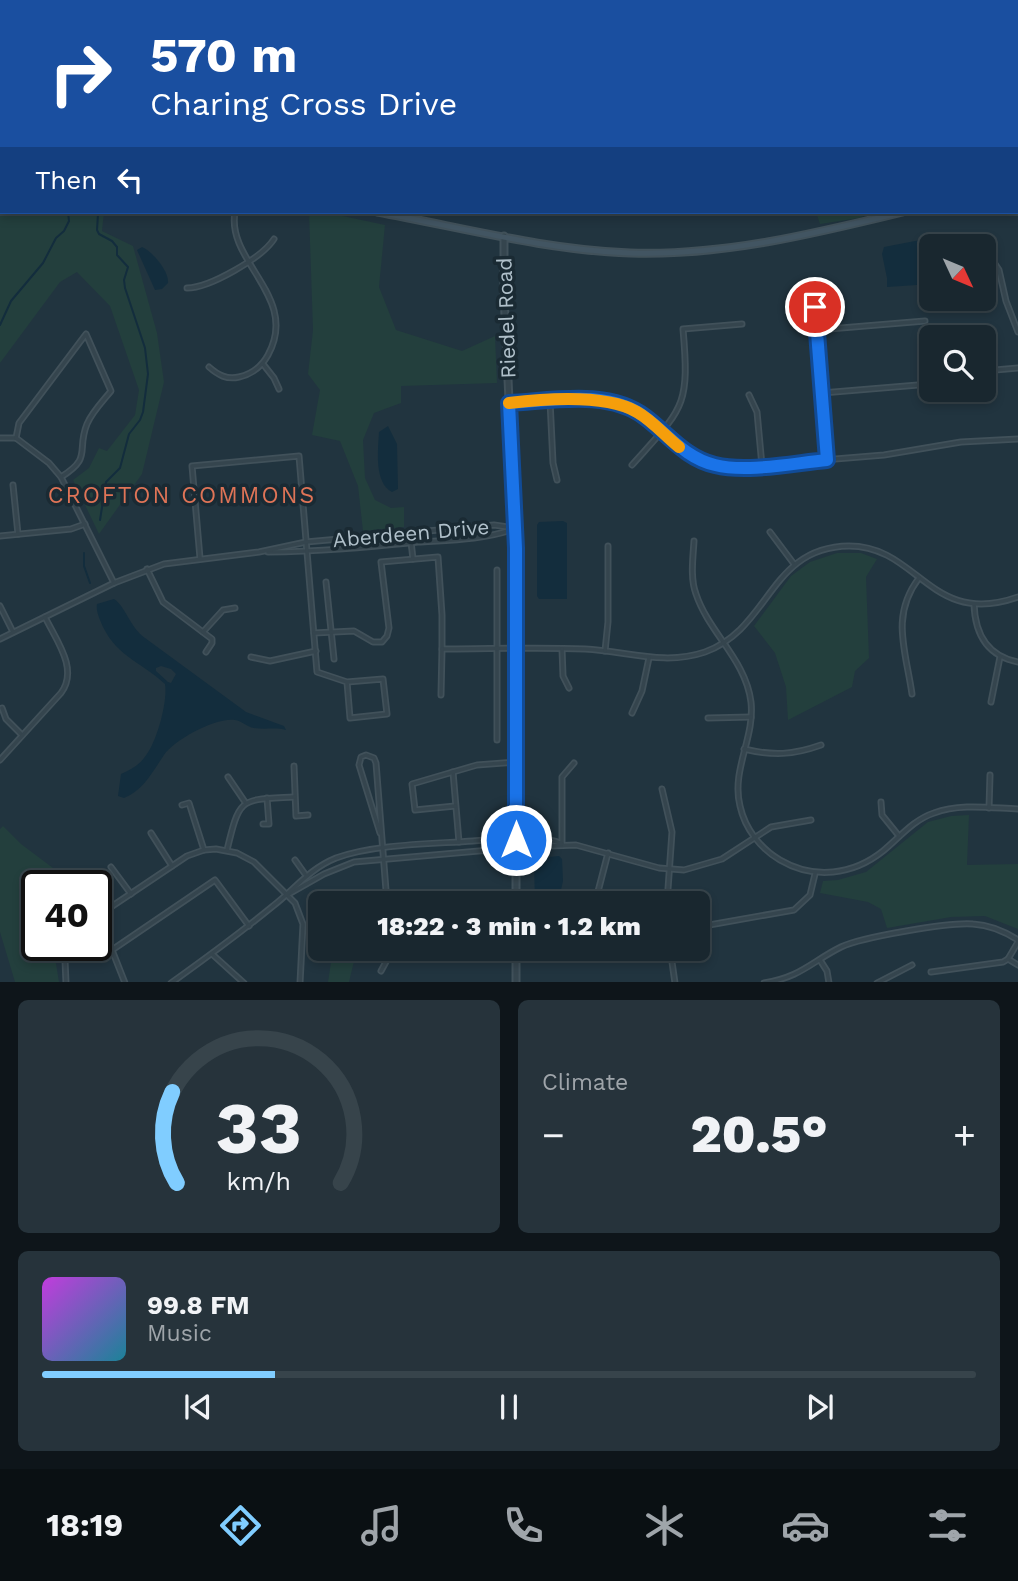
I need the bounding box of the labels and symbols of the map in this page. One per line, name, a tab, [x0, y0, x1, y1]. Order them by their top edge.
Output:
north arrow	[919, 234, 996, 312]
street label: Riedel Road	[491, 257, 521, 379]
pin	[785, 277, 845, 337]
district label: CROFTON COMMONS	[48, 482, 316, 509]
street label: Aberdeen Drive	[332, 514, 490, 552]
position arrow	[479, 803, 553, 877]
speed limit sign: 40	[21, 870, 112, 961]

